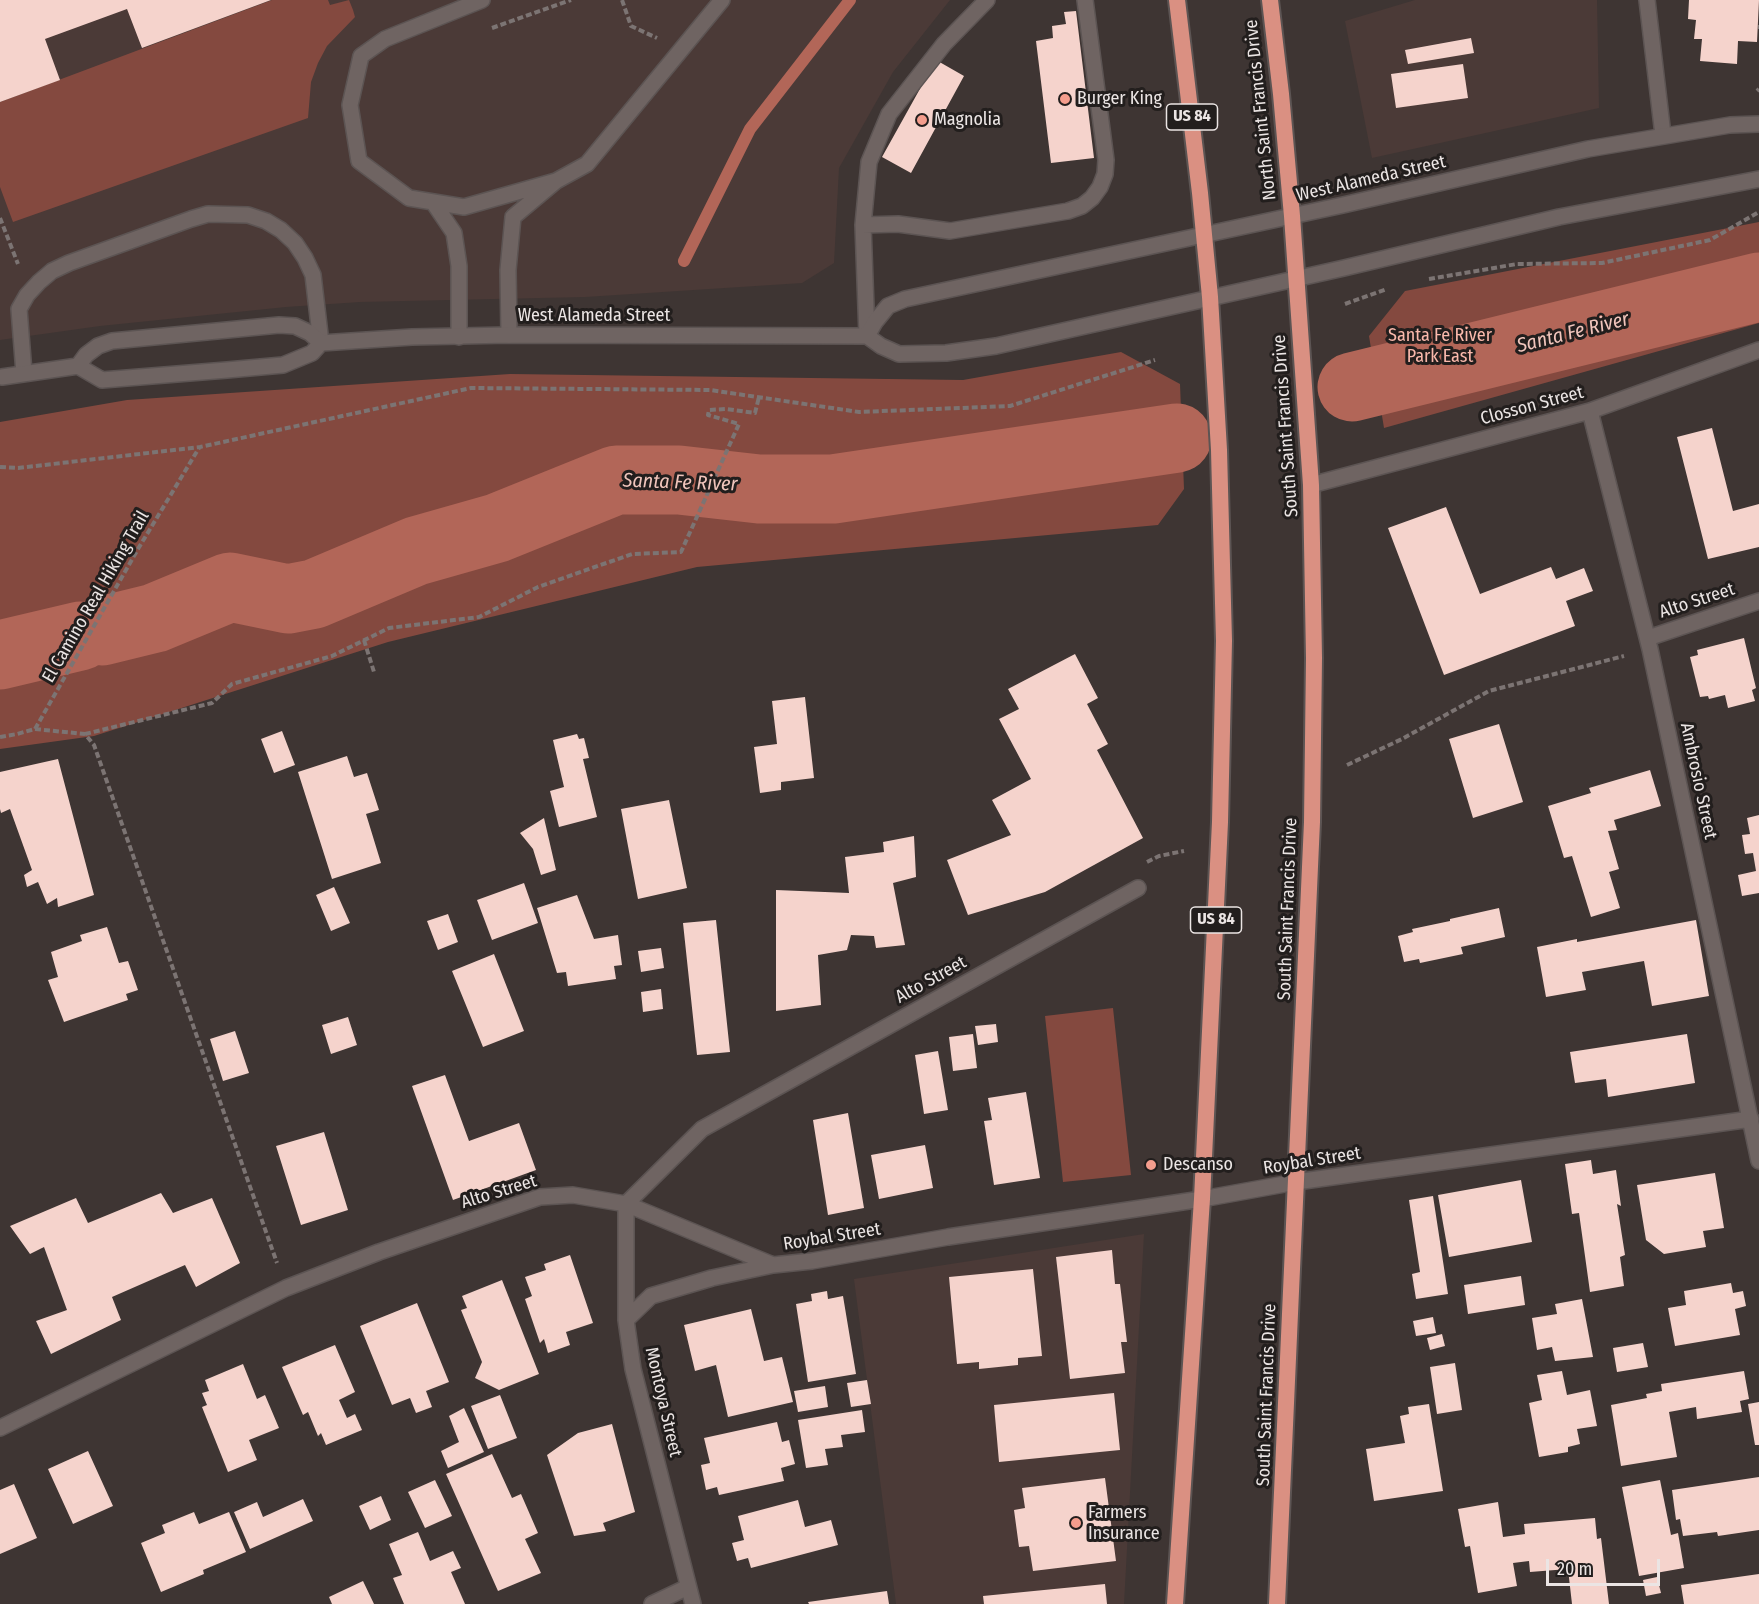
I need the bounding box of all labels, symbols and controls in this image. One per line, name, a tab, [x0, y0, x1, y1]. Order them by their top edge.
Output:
street label: North Saint Francis Drive	[1241, 19, 1281, 201]
place label: Burger King	[1077, 88, 1162, 110]
marker: Burger King	[1058, 92, 1072, 106]
road number: US 84	[1166, 104, 1218, 130]
place label: Magnolia	[934, 109, 1001, 131]
marker: Magnolia	[915, 113, 929, 127]
street label: West Alameda Street	[1294, 151, 1448, 207]
street label: West Alameda Street	[518, 305, 670, 327]
water label: Santa Fe River	[1514, 307, 1632, 359]
park label: Santa Fe River Park East	[1388, 325, 1492, 368]
street label: South Saint Francis Drive	[1269, 334, 1303, 518]
street label: Closson Street	[1478, 382, 1586, 430]
water label: Santa Fe River	[622, 469, 738, 497]
street label: El Camino Real Hiking Trail	[38, 507, 154, 687]
street label: Alto Street	[1657, 579, 1737, 623]
street label: Ambrosio Street	[1675, 721, 1721, 841]
street label: South Saint Francis Drive	[1274, 817, 1302, 1001]
road number: US 84	[1190, 907, 1242, 933]
street label: Alto Street	[892, 952, 970, 1008]
street label: Roybal Street	[1262, 1143, 1362, 1179]
place label: Descanso	[1163, 1154, 1233, 1176]
marker: Descanso	[1144, 1158, 1158, 1172]
street label: Alto Street	[459, 1170, 539, 1214]
street label: Roybal Street	[782, 1219, 882, 1255]
street label: South Saint Francis Drive	[1253, 1303, 1281, 1487]
street label: Montoya Street	[640, 1345, 686, 1459]
place label: Farmers Insurance	[1088, 1502, 1160, 1544]
marker: Farmers Insurance	[1069, 1516, 1083, 1530]
scale bar	[1549, 1547, 1663, 1585]
text: 20 m	[1557, 1558, 1592, 1580]

